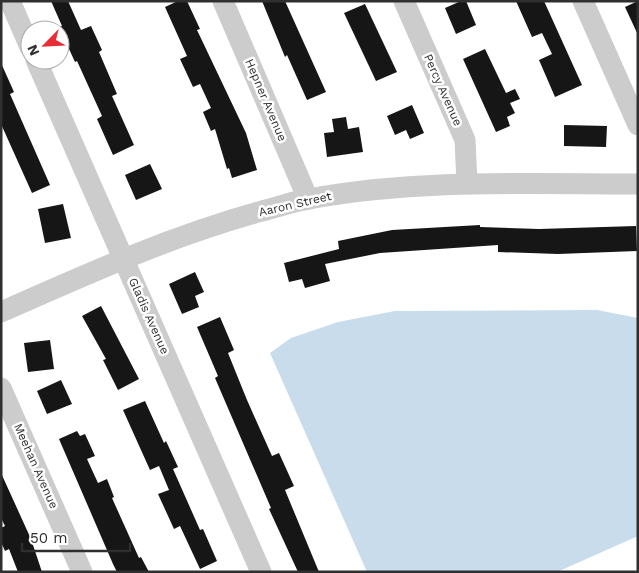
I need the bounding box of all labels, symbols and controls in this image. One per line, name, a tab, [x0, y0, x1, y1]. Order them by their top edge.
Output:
north arrow	[20, 20, 70, 70]
text: N	[24, 42, 43, 58]
street label: Percy Avenue	[421, 52, 465, 128]
street label: Hepner Avenue	[242, 57, 290, 143]
street label: Aaron Street	[257, 189, 333, 219]
street label: Gladis Avenue	[126, 276, 172, 356]
street label: Meehan Avenue	[11, 421, 61, 511]
scale bar	[22, 520, 130, 552]
text: 50 m	[30, 529, 67, 547]

